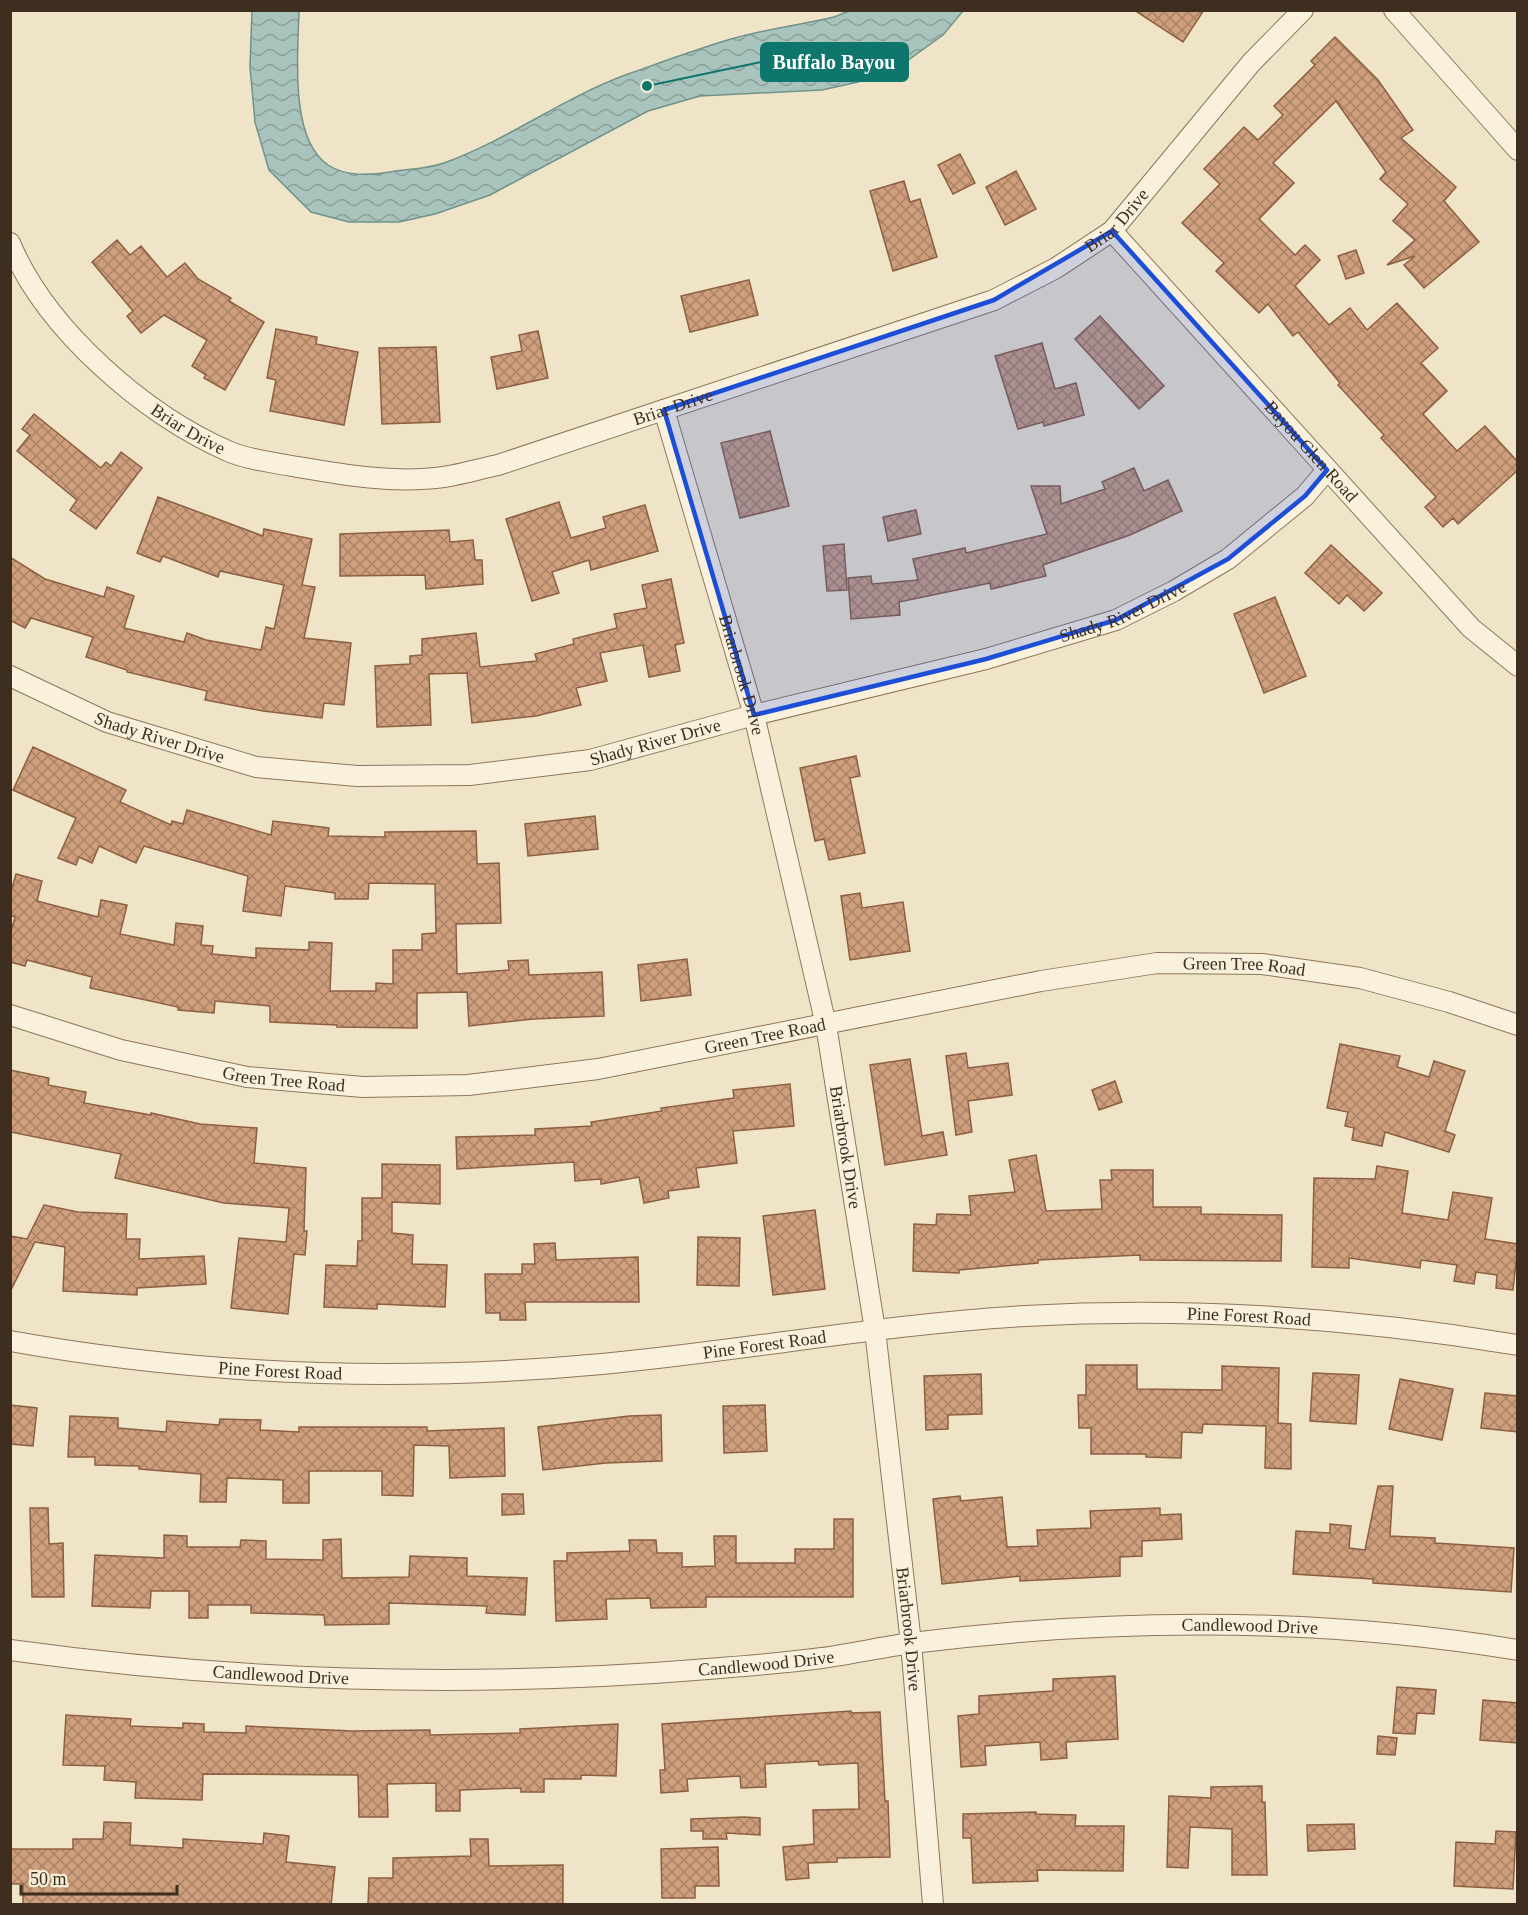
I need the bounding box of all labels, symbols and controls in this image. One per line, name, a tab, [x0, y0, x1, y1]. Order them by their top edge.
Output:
callout: Buffalo Bayou	[761, 43, 908, 81]
text: Buffalo Bayou	[773, 51, 895, 74]
street label: Briar Drive	[1081, 185, 1153, 256]
street label: Briar Drive	[630, 384, 715, 429]
street label: Bayou Glen Road	[1261, 397, 1362, 506]
street label: Briar Drive	[147, 400, 228, 458]
street label: Shady River Drive	[1057, 576, 1189, 646]
street label: Briarbrook Drive	[715, 612, 768, 737]
street label: Shady River Drive	[91, 707, 227, 767]
street label: Shady River Drive	[587, 715, 723, 770]
street label: Green Tree Road	[1183, 953, 1307, 980]
street label: Green Tree Road	[703, 1014, 827, 1058]
street label: Green Tree Road	[221, 1062, 346, 1095]
street label: Briarbrook Drive	[826, 1084, 865, 1210]
street label: Pine Forest Road	[1187, 1303, 1312, 1330]
street label: Pine Forest Road	[702, 1326, 827, 1363]
street label: Pine Forest Road	[217, 1357, 342, 1383]
street label: Briarbrook Drive	[892, 1566, 925, 1692]
street label: Candlewood Drive	[1182, 1615, 1319, 1638]
street label: Candlewood Drive	[697, 1646, 835, 1680]
street label: Candlewood Drive	[212, 1661, 349, 1688]
scale bar	[21, 1858, 177, 1896]
text: 50 m	[30, 1869, 67, 1889]

